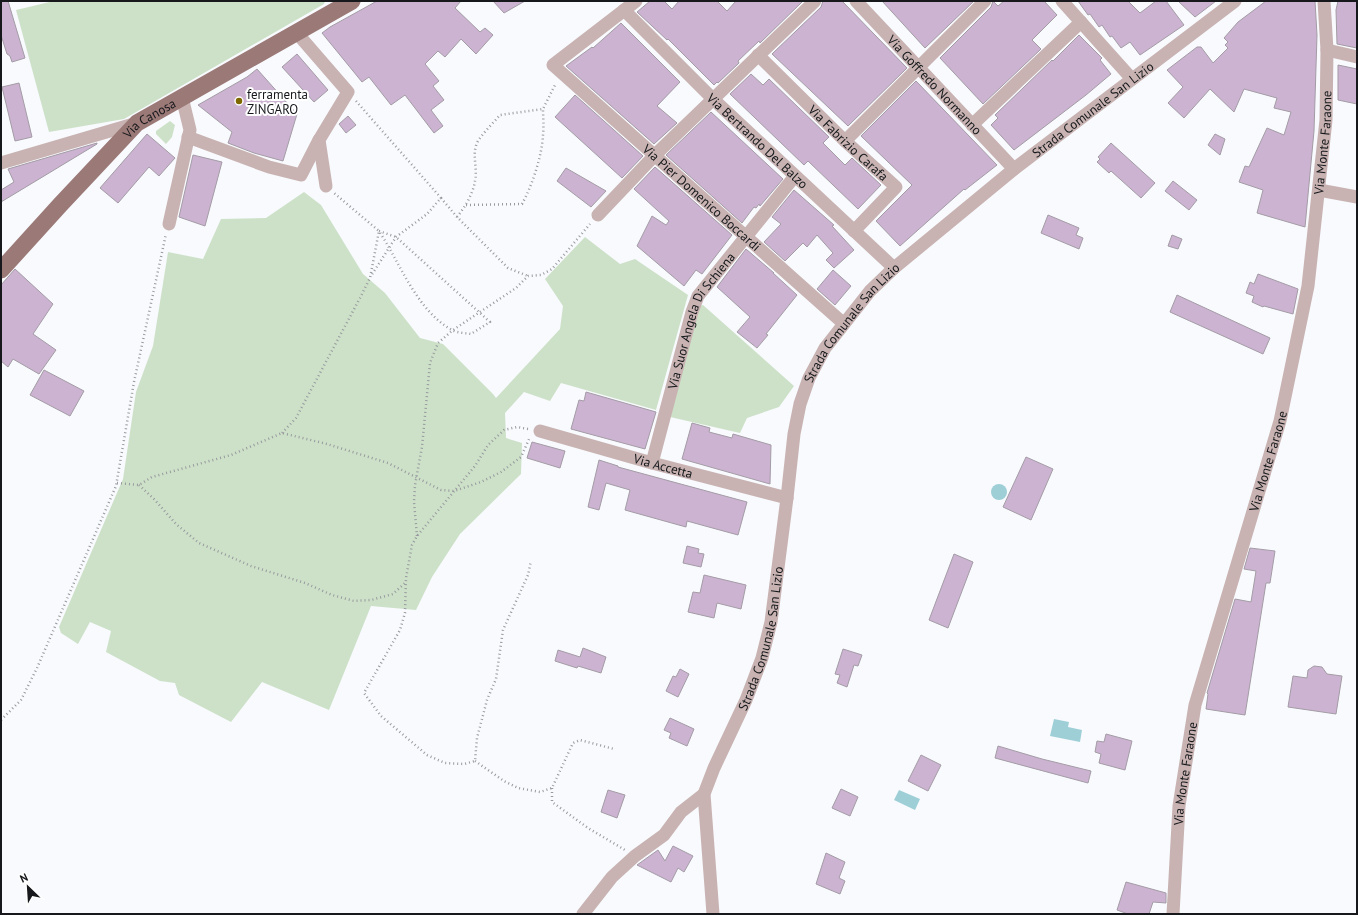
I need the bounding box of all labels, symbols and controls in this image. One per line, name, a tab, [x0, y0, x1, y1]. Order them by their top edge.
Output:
street label: Via Goffredo Normanno	[883, 31, 986, 138]
street label: Strada Comunale San Lizio	[1028, 58, 1157, 161]
place label: ferramenta ZINGARO	[247, 86, 308, 118]
street label: Via Bertrando Del Balzo	[703, 89, 812, 192]
street label: Via Monte Faraone	[1309, 90, 1335, 196]
street label: Via Canosa	[118, 94, 179, 142]
marker: ferramenta ZINGARO	[234, 96, 244, 106]
street label: Via Fabrizio Carafa	[804, 100, 892, 185]
street label: Via Pier Domenico Boccardi	[638, 140, 765, 255]
street label: Via Suor Angela Di Schiena	[663, 249, 738, 392]
street label: Strada Comunale San Lizio	[800, 259, 903, 385]
street label: Via Monte Faraone	[1245, 409, 1290, 514]
street label: Via Accetta	[631, 449, 695, 482]
street label: Strada Comunale San Lizio	[734, 565, 787, 713]
street label: Via Monte Faraone	[1169, 721, 1201, 827]
north arrow	[8, 867, 48, 907]
text: N	[18, 870, 30, 886]

